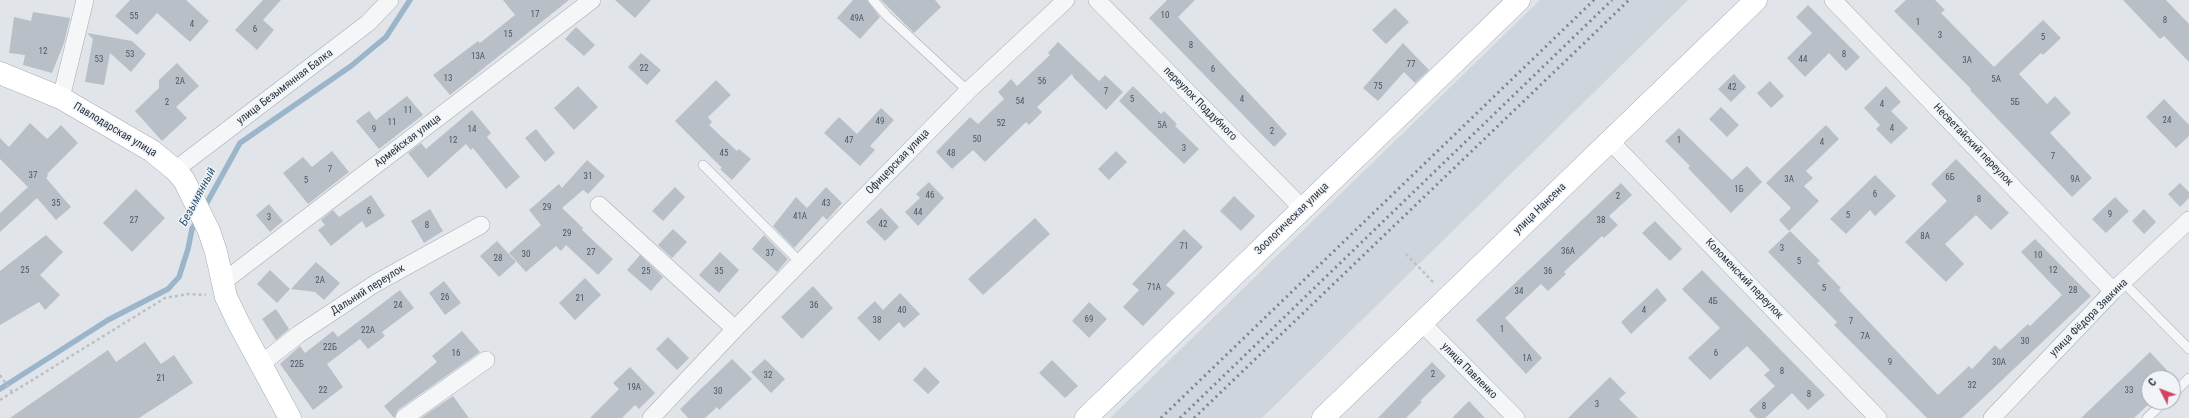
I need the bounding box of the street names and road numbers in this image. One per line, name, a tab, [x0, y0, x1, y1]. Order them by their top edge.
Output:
street label: улица Безымянная Балка	[234, 47, 336, 127]
street label: переулок Поддубного	[1160, 64, 1240, 144]
street label: Павлодарская улица	[71, 100, 159, 160]
street label: Несветайский переулок	[1930, 101, 2016, 189]
street label: Армейская улица	[372, 112, 444, 170]
street label: Офицерская улица	[864, 127, 932, 197]
street label: Зоологическая улица	[1252, 180, 1332, 258]
street label: улица Нансена	[1511, 181, 1569, 237]
street label: Коломенский переулок	[1702, 236, 1786, 322]
street label: Дальний переулок	[329, 262, 407, 318]
street label: улица Фёдора Зявкина	[2047, 276, 2131, 360]
street label: улица Павленко	[1438, 340, 1500, 402]

